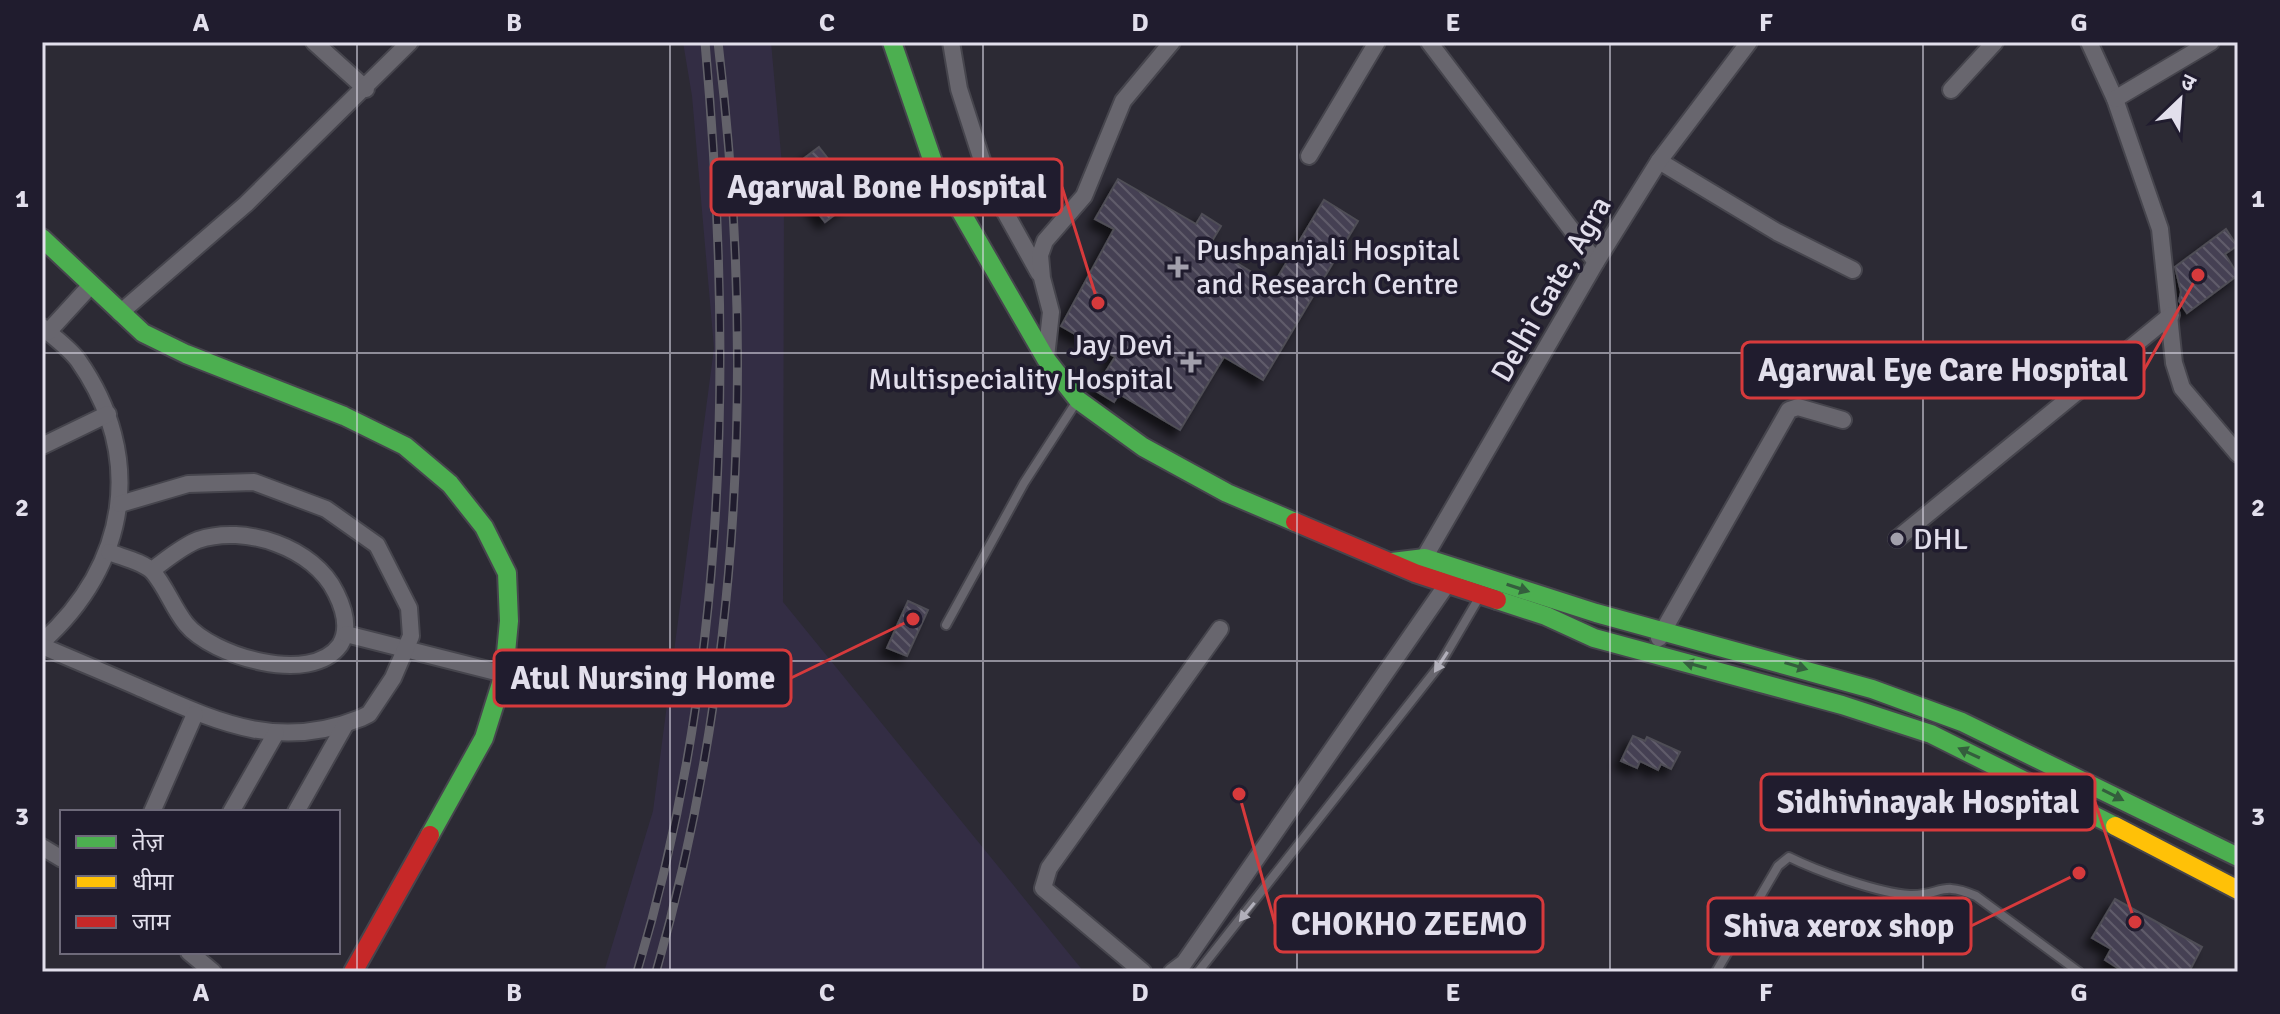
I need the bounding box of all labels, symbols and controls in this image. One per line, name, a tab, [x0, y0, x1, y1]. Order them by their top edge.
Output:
text: A	[193, 7, 210, 39]
text: B	[506, 7, 522, 39]
text: C	[819, 7, 835, 39]
text: D	[1131, 7, 1149, 39]
text: E	[1446, 7, 1460, 39]
text: F	[1759, 7, 1773, 39]
text: G	[2070, 7, 2088, 39]
north arrow	[2140, 60, 2220, 140]
text: उ	[2177, 67, 2201, 98]
callout: Agarwal Bone Hospital	[711, 159, 1062, 215]
text: Agarwal Bone Hospital	[727, 168, 1047, 207]
text: 1	[15, 183, 29, 215]
text: 1	[2251, 183, 2265, 215]
street label: Delhi Gate, Agra	[1483, 190, 1620, 389]
place label: Pushpanjali Hospital and Research Centre	[1196, 232, 1460, 303]
marker: Pushpanjali Hospital and Research Centre	[1167, 256, 1189, 278]
place label: Jay Devi Multispeciality Hospital	[868, 327, 1173, 398]
callout: Agarwal Eye Care Hospital	[1742, 342, 2144, 398]
marker: Jay Devi Multispeciality Hospital	[1180, 351, 1202, 373]
text: Agarwal Eye Care Hospital	[1758, 351, 2128, 390]
text: 2	[15, 492, 29, 524]
text: 2	[2251, 492, 2265, 524]
place label: DHL	[1913, 521, 1968, 558]
marker: DHL	[1888, 530, 1906, 548]
one-way arrow	[1507, 582, 1531, 595]
callout: Atul Nursing Home	[494, 650, 791, 706]
one-way arrow	[1433, 652, 1448, 673]
text: Atul Nursing Home	[511, 659, 775, 698]
one-way arrow	[1683, 659, 1708, 671]
one-way arrow	[1784, 660, 1808, 673]
one-way arrow	[1958, 746, 1981, 759]
callout: Sidhivinayak Hospital	[1761, 774, 2095, 830]
text: Sidhivinayak Hospital	[1777, 783, 2079, 822]
one-way arrow	[2102, 788, 2125, 802]
text: 3	[15, 801, 29, 833]
text: 3	[2251, 801, 2265, 833]
legend	[60, 810, 340, 954]
text: तेज़	[132, 827, 165, 857]
text: धीमा	[132, 867, 174, 897]
callout: CHOKHO ZEEMO	[1275, 896, 1543, 952]
callout: Shiva xerox shop	[1708, 898, 1971, 954]
one-way arrow	[1239, 902, 1255, 922]
text: CHOKHO ZEEMO	[1291, 905, 1527, 944]
text: जाम	[132, 907, 171, 937]
text: Shiva xerox shop	[1724, 907, 1954, 946]
text: A	[193, 977, 210, 1009]
text: B	[506, 977, 522, 1009]
text: C	[819, 977, 835, 1009]
text: D	[1131, 977, 1149, 1009]
text: E	[1446, 977, 1460, 1009]
text: F	[1759, 977, 1773, 1009]
text: G	[2070, 977, 2088, 1009]

